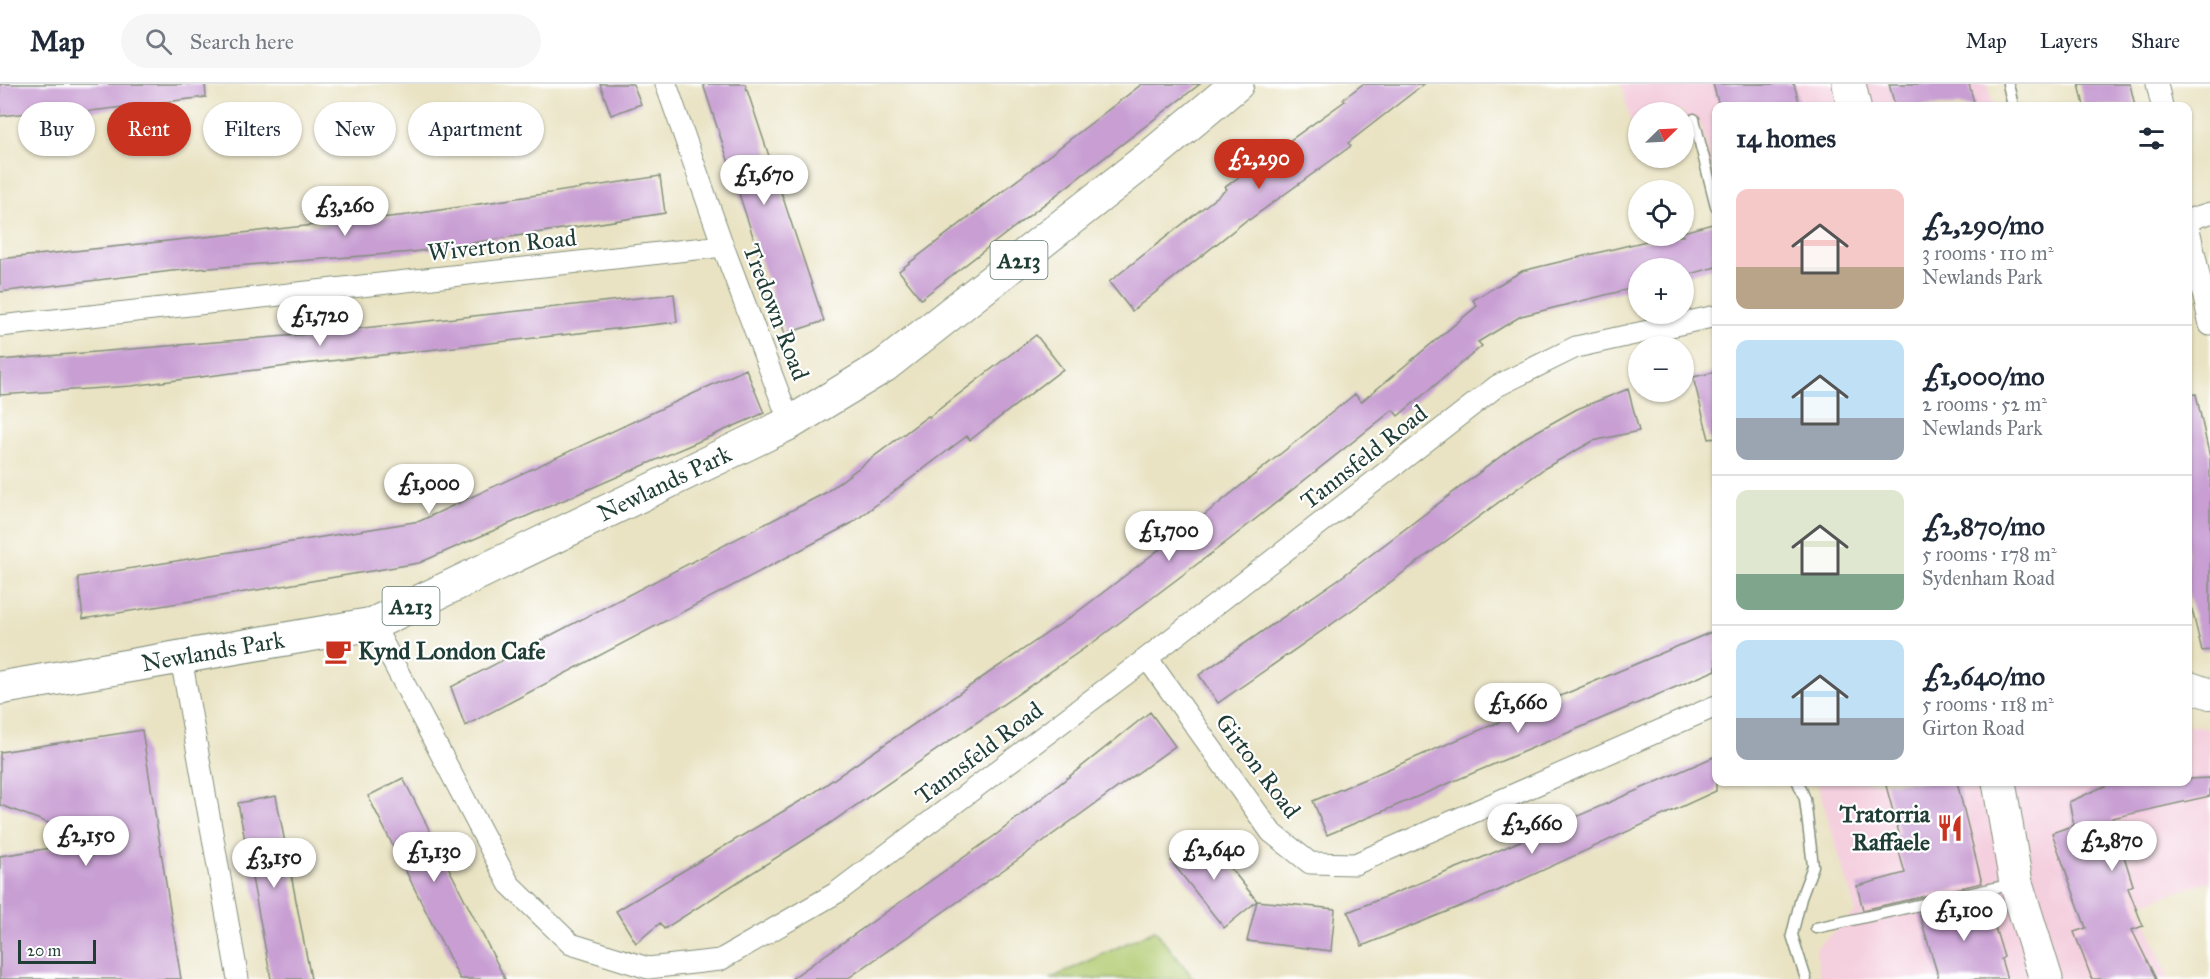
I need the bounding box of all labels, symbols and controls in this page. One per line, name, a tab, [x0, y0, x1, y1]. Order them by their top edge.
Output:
search box	[121, 14, 541, 68]
text: Map	[30, 24, 85, 59]
icon: search	[142, 25, 175, 58]
text: Search here	[190, 28, 294, 55]
text: Map	[1966, 28, 2007, 54]
text: Layers	[2040, 28, 2098, 54]
text: Share	[2131, 28, 2180, 54]
chip: Buy	[18, 102, 95, 156]
chip: Rent	[107, 102, 191, 156]
chip: Filters	[203, 102, 302, 156]
chip: New	[314, 102, 396, 156]
chip: Apartment	[408, 102, 544, 156]
north arrow	[1628, 102, 1694, 168]
map controls	[1628, 102, 1694, 402]
text: 14 homes	[1736, 122, 1836, 154]
icon: filters	[2135, 122, 2168, 155]
pin: £2,290	[1210, 139, 1308, 190]
text: £2,290	[1228, 146, 1290, 170]
pin: £1,670	[715, 155, 813, 206]
text: £1,670	[734, 162, 794, 186]
button: locate	[1628, 180, 1694, 246]
pin: £3,260	[296, 186, 394, 237]
text: £3,260	[316, 193, 374, 217]
text: £2,290/mo	[1922, 209, 2044, 241]
icon: home	[1784, 213, 1856, 285]
street label: Wiverton Road	[426, 222, 578, 268]
street label: Tredown Road	[736, 239, 816, 385]
road number: A213	[990, 241, 1048, 279]
text: 3 rooms · 110 m²	[1922, 241, 2053, 265]
button: +	[1628, 258, 1694, 324]
text: Newlands Park	[1922, 265, 2042, 289]
pin: £1,720	[271, 296, 369, 347]
text: £1,720	[291, 303, 349, 327]
button: −	[1628, 336, 1694, 402]
text: £1,000/mo	[1922, 360, 2045, 392]
icon: home	[1784, 364, 1856, 436]
text: 2 rooms · 52 m²	[1922, 392, 2047, 416]
street label: Tannsfeld Road	[1295, 398, 1433, 516]
text: Newlands Park	[1922, 416, 2042, 440]
street label: Newlands Park	[593, 438, 737, 528]
pin: £1,000	[380, 464, 478, 515]
text: £1,000	[398, 471, 460, 495]
text: £2,870/mo	[1922, 510, 2045, 542]
pin: £1,700	[1120, 511, 1218, 562]
icon: home	[1784, 514, 1856, 586]
text: £1,700	[1139, 518, 1199, 542]
text: 5 rooms · 178 m²	[1922, 542, 2057, 566]
text: Sydenham Road	[1922, 566, 2055, 590]
road number: A213	[382, 587, 440, 625]
street label: Newlands Park	[139, 624, 288, 678]
cafe icon: Kynd London Cafe	[323, 636, 353, 666]
place label: Kynd London Cafe	[358, 636, 545, 666]
text: £2,640/mo	[1922, 660, 2045, 692]
icon: home	[1784, 664, 1856, 736]
pin: £1,660	[1469, 683, 1567, 734]
text: £1,660	[1488, 690, 1548, 714]
text: 5 rooms · 118 m²	[1922, 692, 2054, 716]
street label: Tannsfeld Road	[909, 695, 1049, 811]
street label: Girton Road	[1209, 708, 1307, 824]
text: Girton Road	[1922, 716, 2025, 740]
place label: Tratorria Raffaele	[1839, 799, 1931, 857]
pin: £2,660	[1483, 804, 1581, 855]
text: £2,660	[1501, 811, 1563, 835]
restaurant icon: Tratorria Raffaele	[1935, 813, 1965, 843]
pin: £2,150	[37, 816, 135, 867]
pin: £2,870	[2063, 821, 2161, 872]
text: £2,150	[57, 823, 115, 847]
text: £2,870	[2081, 828, 2143, 852]
pin: £2,640	[1165, 830, 1263, 881]
pin: £1,130	[385, 832, 483, 883]
text: £2,640	[1183, 837, 1245, 861]
pin: £3,150	[225, 838, 323, 889]
text: £1,130	[407, 839, 461, 863]
text: £3,150	[246, 845, 302, 869]
pin: £1,100	[1915, 891, 2013, 942]
text: £1,100	[1935, 898, 1993, 922]
scale bar	[18, 937, 96, 964]
text: 20 m	[27, 941, 61, 960]

